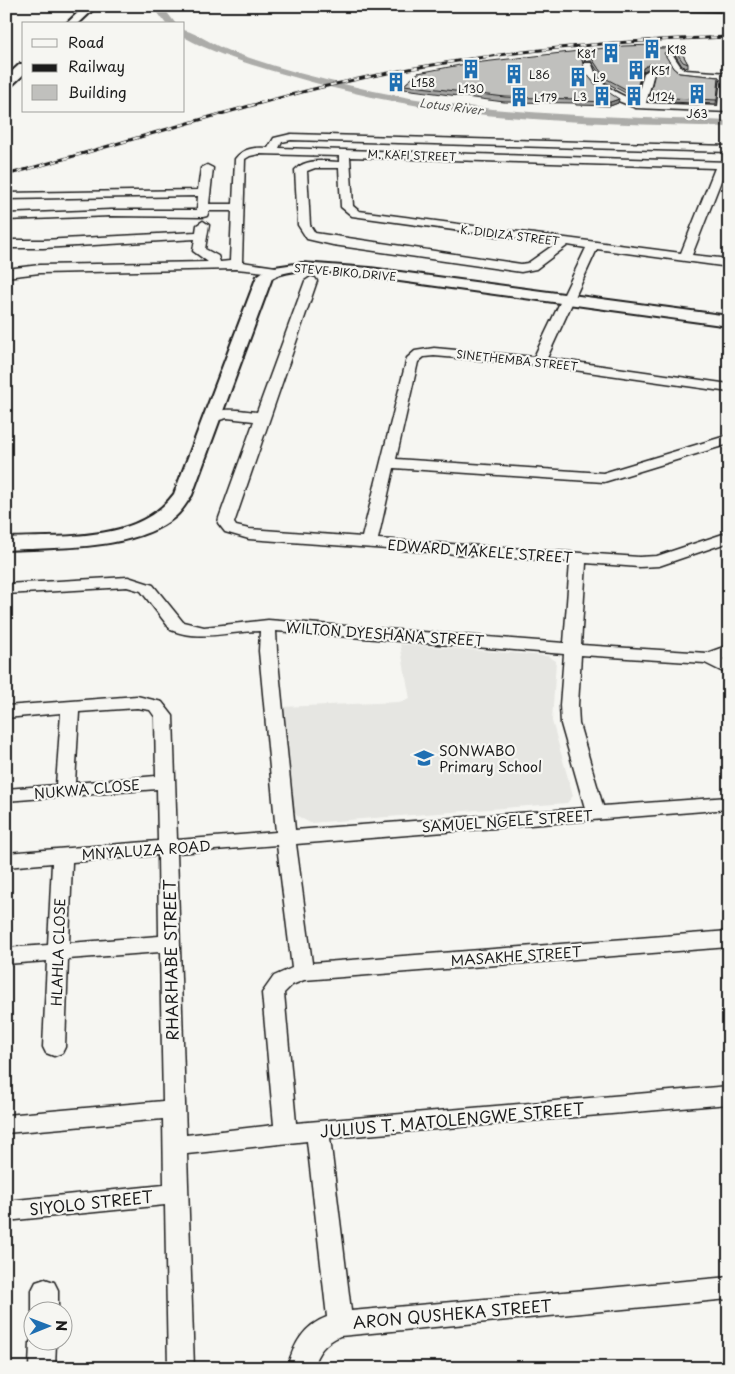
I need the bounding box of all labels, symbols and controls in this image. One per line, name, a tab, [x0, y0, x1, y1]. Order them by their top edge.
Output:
legend	[22, 22, 185, 112]
text: Road	[68, 30, 104, 53]
building icon: K18	[641, 38, 663, 60]
place label: K18	[667, 41, 687, 58]
building icon: K81	[600, 42, 622, 64]
place label: K81	[577, 45, 596, 62]
text: Railway	[68, 54, 125, 77]
building icon: L130	[460, 58, 482, 80]
building icon: K51	[625, 59, 647, 81]
place label: K51	[651, 62, 670, 79]
building icon: L86	[503, 63, 525, 85]
place label: L86	[529, 66, 550, 83]
building icon: L9	[567, 66, 589, 88]
place label: L9	[593, 69, 606, 86]
building icon: L158	[385, 71, 407, 93]
place label: L158	[411, 74, 435, 91]
text: Building	[68, 80, 127, 103]
place label: L130	[458, 80, 484, 97]
building icon: J63	[686, 83, 708, 105]
building icon: L3	[591, 85, 613, 107]
building icon: J124	[623, 85, 645, 107]
building icon: L179	[508, 86, 530, 108]
place label: L3	[573, 88, 587, 105]
place label: J124	[649, 88, 675, 105]
place label: L179	[534, 89, 557, 106]
water label: Lotus River	[418, 93, 485, 119]
place label: J63	[686, 105, 708, 122]
street label: M. KAFI STREET	[367, 145, 457, 165]
street label: K. DIDIZA STREET	[460, 221, 561, 250]
street label: STEVE BIKO DRIVE	[293, 259, 397, 285]
street label: SINETHEMBA STREET	[456, 345, 579, 375]
street label: EDWARD MAKELE STREET	[387, 534, 574, 568]
street label: WILTON DYESHANA STREET	[285, 617, 485, 651]
place label: SONWABO Primary School	[439, 740, 542, 777]
school or university icon: SONWABO Primary School	[413, 747, 435, 769]
street label: NUKWA CLOSE	[33, 774, 141, 804]
street label: SAMUEL NGELE STREET	[421, 805, 594, 837]
street label: MNYALUZA ROAD	[81, 835, 211, 865]
street label: RHARHABE STREET	[157, 879, 183, 1041]
street label: HLAHLA CLOSE	[46, 898, 70, 1006]
street label: MASAKHE STREET	[450, 941, 582, 971]
street label: JULIUS T. MATOLENGWE STREET	[319, 1095, 585, 1143]
street label: SIYOLO STREET	[28, 1184, 154, 1220]
street label: ARON QUSHEKA STREET	[352, 1292, 553, 1334]
north arrow	[22, 1302, 72, 1352]
text: N	[51, 1320, 72, 1331]

